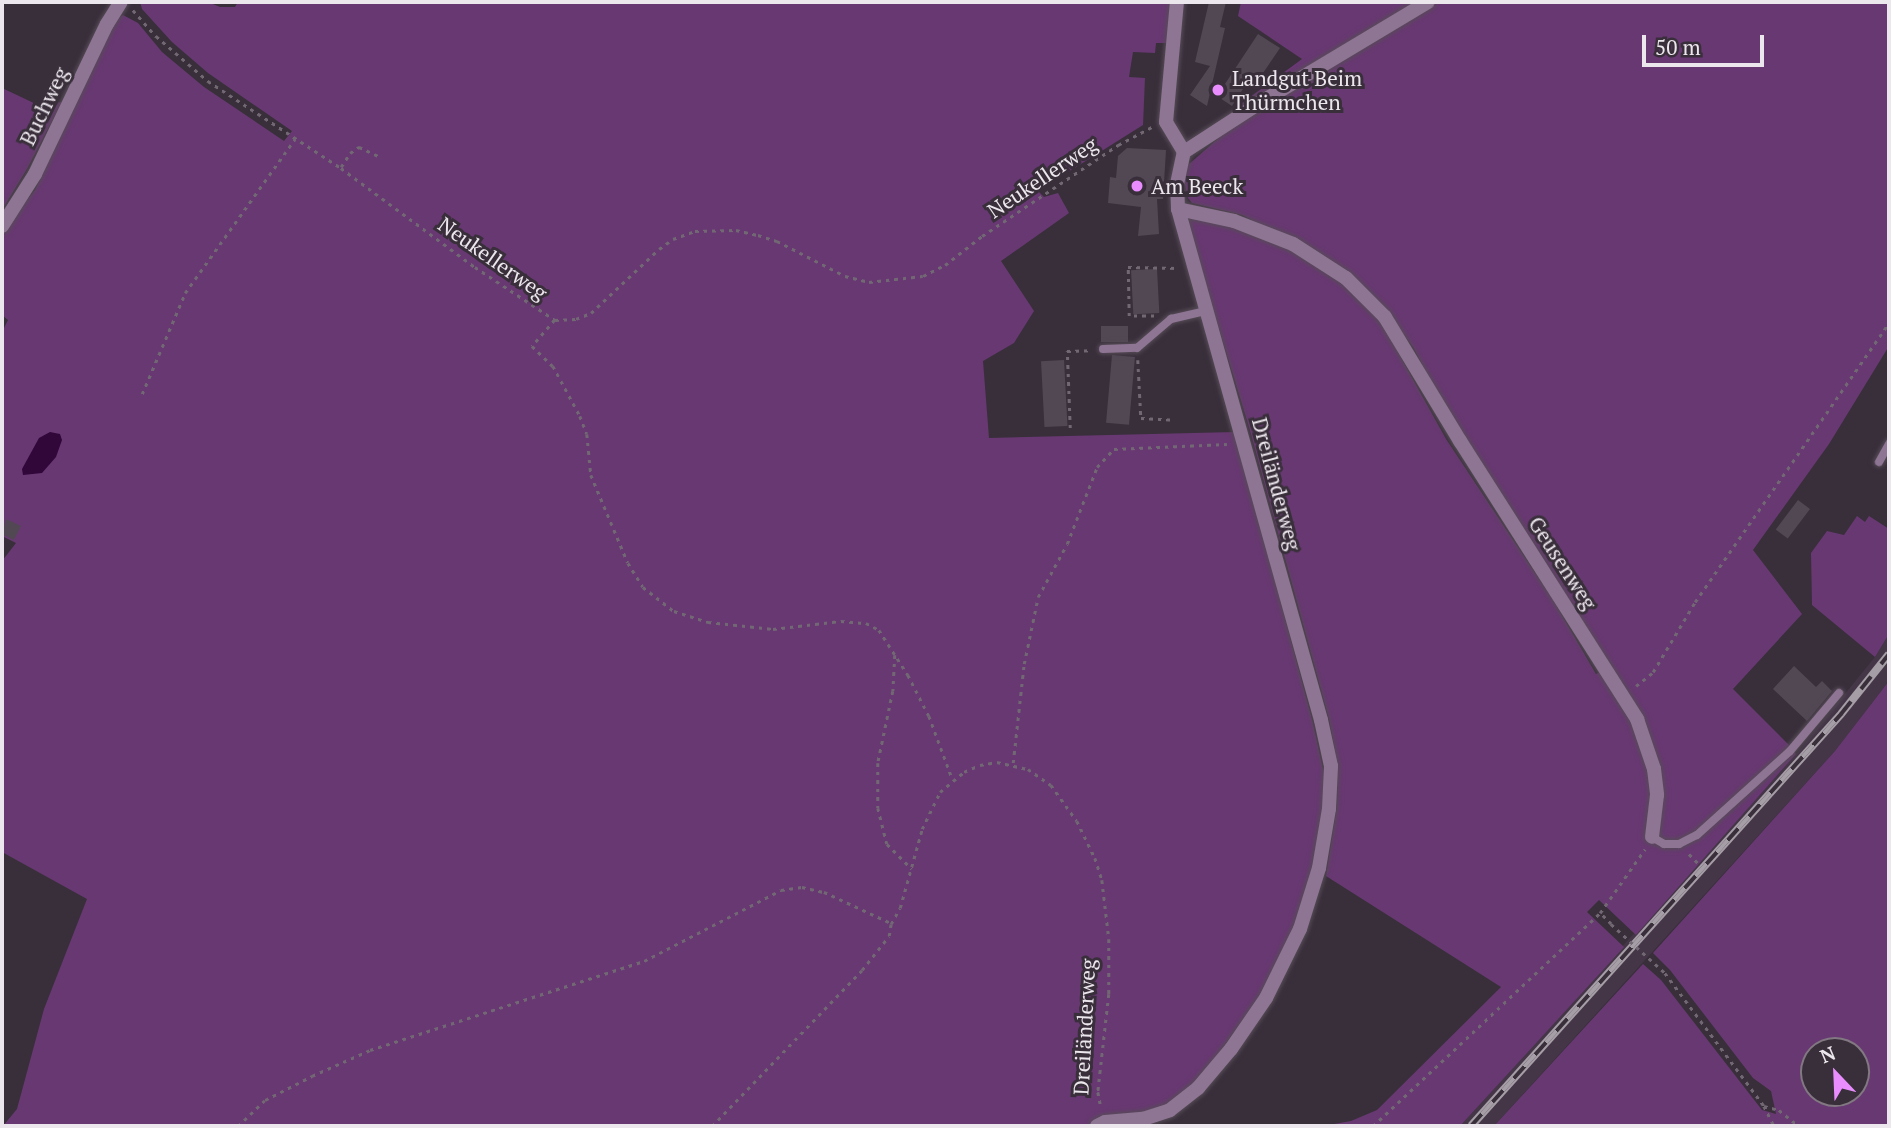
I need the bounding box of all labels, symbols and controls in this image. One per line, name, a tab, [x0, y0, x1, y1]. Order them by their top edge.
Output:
scale bar	[1646, 21, 1769, 65]
text: 50 m	[1655, 33, 1701, 61]
street label: Buchweg	[14, 63, 74, 149]
place label: Landgut Beim Thürmchen	[1232, 65, 1362, 115]
marker: Landgut Beim Thürmchen	[1210, 82, 1226, 98]
street label: Neukellerweg	[982, 131, 1102, 223]
place label: Am Beeck	[1151, 173, 1243, 199]
marker: Am Beeck	[1129, 178, 1145, 194]
street label: Neukellerweg	[434, 211, 552, 305]
street label: Dreiländerweg	[1247, 415, 1307, 553]
street label: Geusenweg	[1524, 512, 1602, 614]
street label: Dreiländerweg	[1068, 958, 1100, 1096]
north arrow	[1800, 1037, 1870, 1107]
text: N	[1816, 1040, 1839, 1068]

